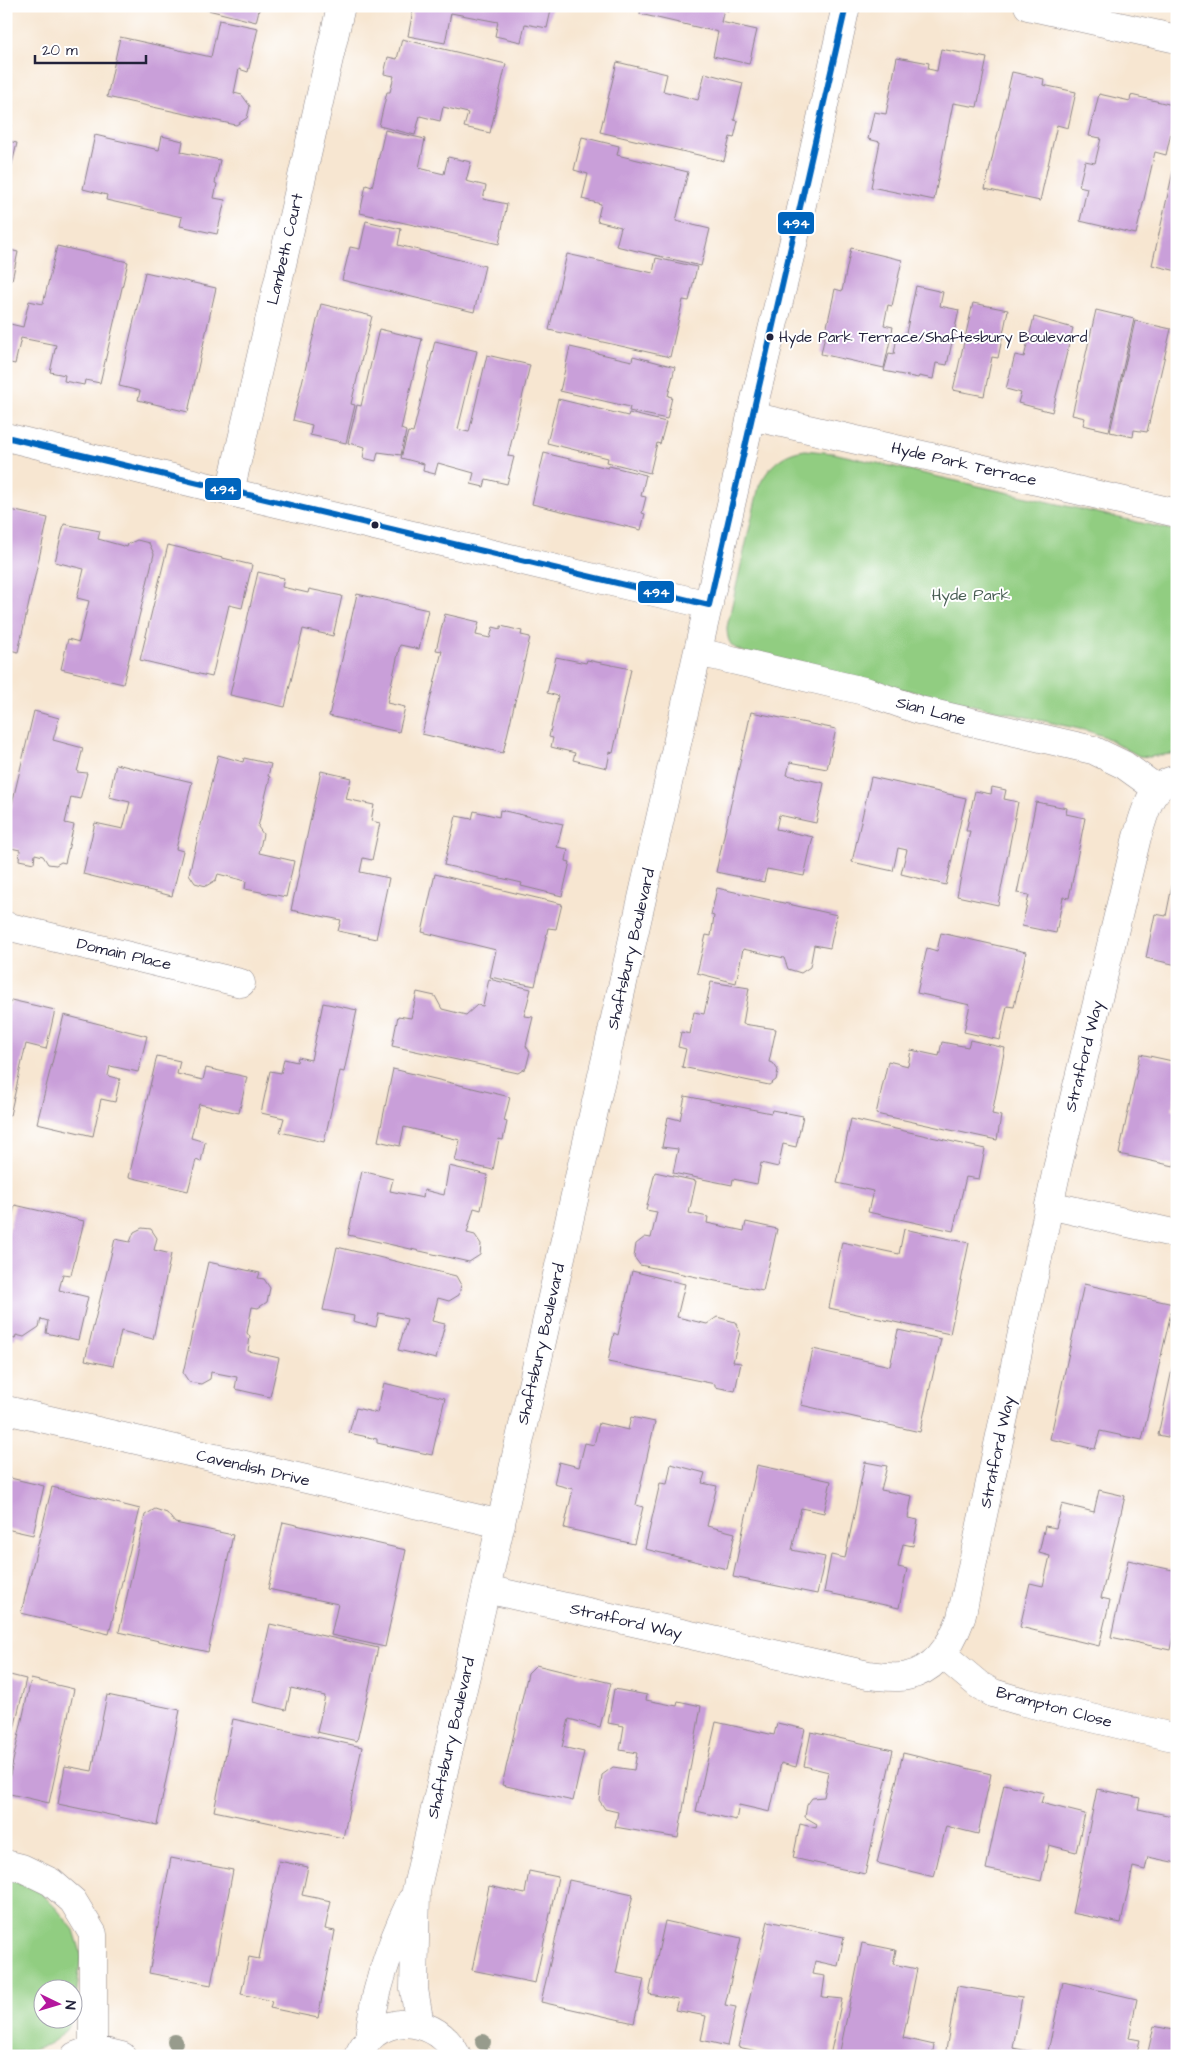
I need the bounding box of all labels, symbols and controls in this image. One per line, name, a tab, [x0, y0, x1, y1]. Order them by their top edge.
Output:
scale bar	[35, 32, 146, 64]
text: 20 m	[42, 40, 78, 61]
street label: Lambeth Court	[261, 191, 309, 307]
line badge: 494	[777, 211, 815, 235]
text: 494	[782, 214, 810, 234]
place label: Hyde Park Terrace/Shaftesbury Boulevard	[779, 327, 1088, 349]
marker: Hyde Park Terrace/Shaftesbury Boulevard	[765, 332, 775, 342]
street label: Hyde Park Terrace	[889, 437, 1039, 492]
line badge: 494	[204, 477, 242, 501]
text: 494	[209, 480, 237, 500]
unlabelled marker	[370, 520, 380, 530]
line badge: 494	[637, 580, 675, 604]
text: 494	[642, 583, 670, 603]
park label: Hyde Park	[932, 584, 1011, 607]
street label: Sian Lane	[894, 691, 969, 731]
street label: Shaftsbury Boulevard	[602, 866, 661, 1032]
street label: Domain Place	[75, 932, 174, 976]
street label: Stratford Way	[1060, 998, 1109, 1114]
street label: Shaftsbury Boulevard	[512, 1261, 571, 1427]
street label: Stratford Way	[974, 1394, 1021, 1510]
street label: Cavendish Drive	[194, 1444, 312, 1492]
street label: Stratford Way	[568, 1597, 684, 1646]
street label: Shaftsbury Boulevard	[422, 1655, 481, 1821]
street label: Brampton Close	[994, 1681, 1115, 1733]
north arrow	[32, 1980, 82, 2030]
text: N	[60, 2000, 80, 2011]

